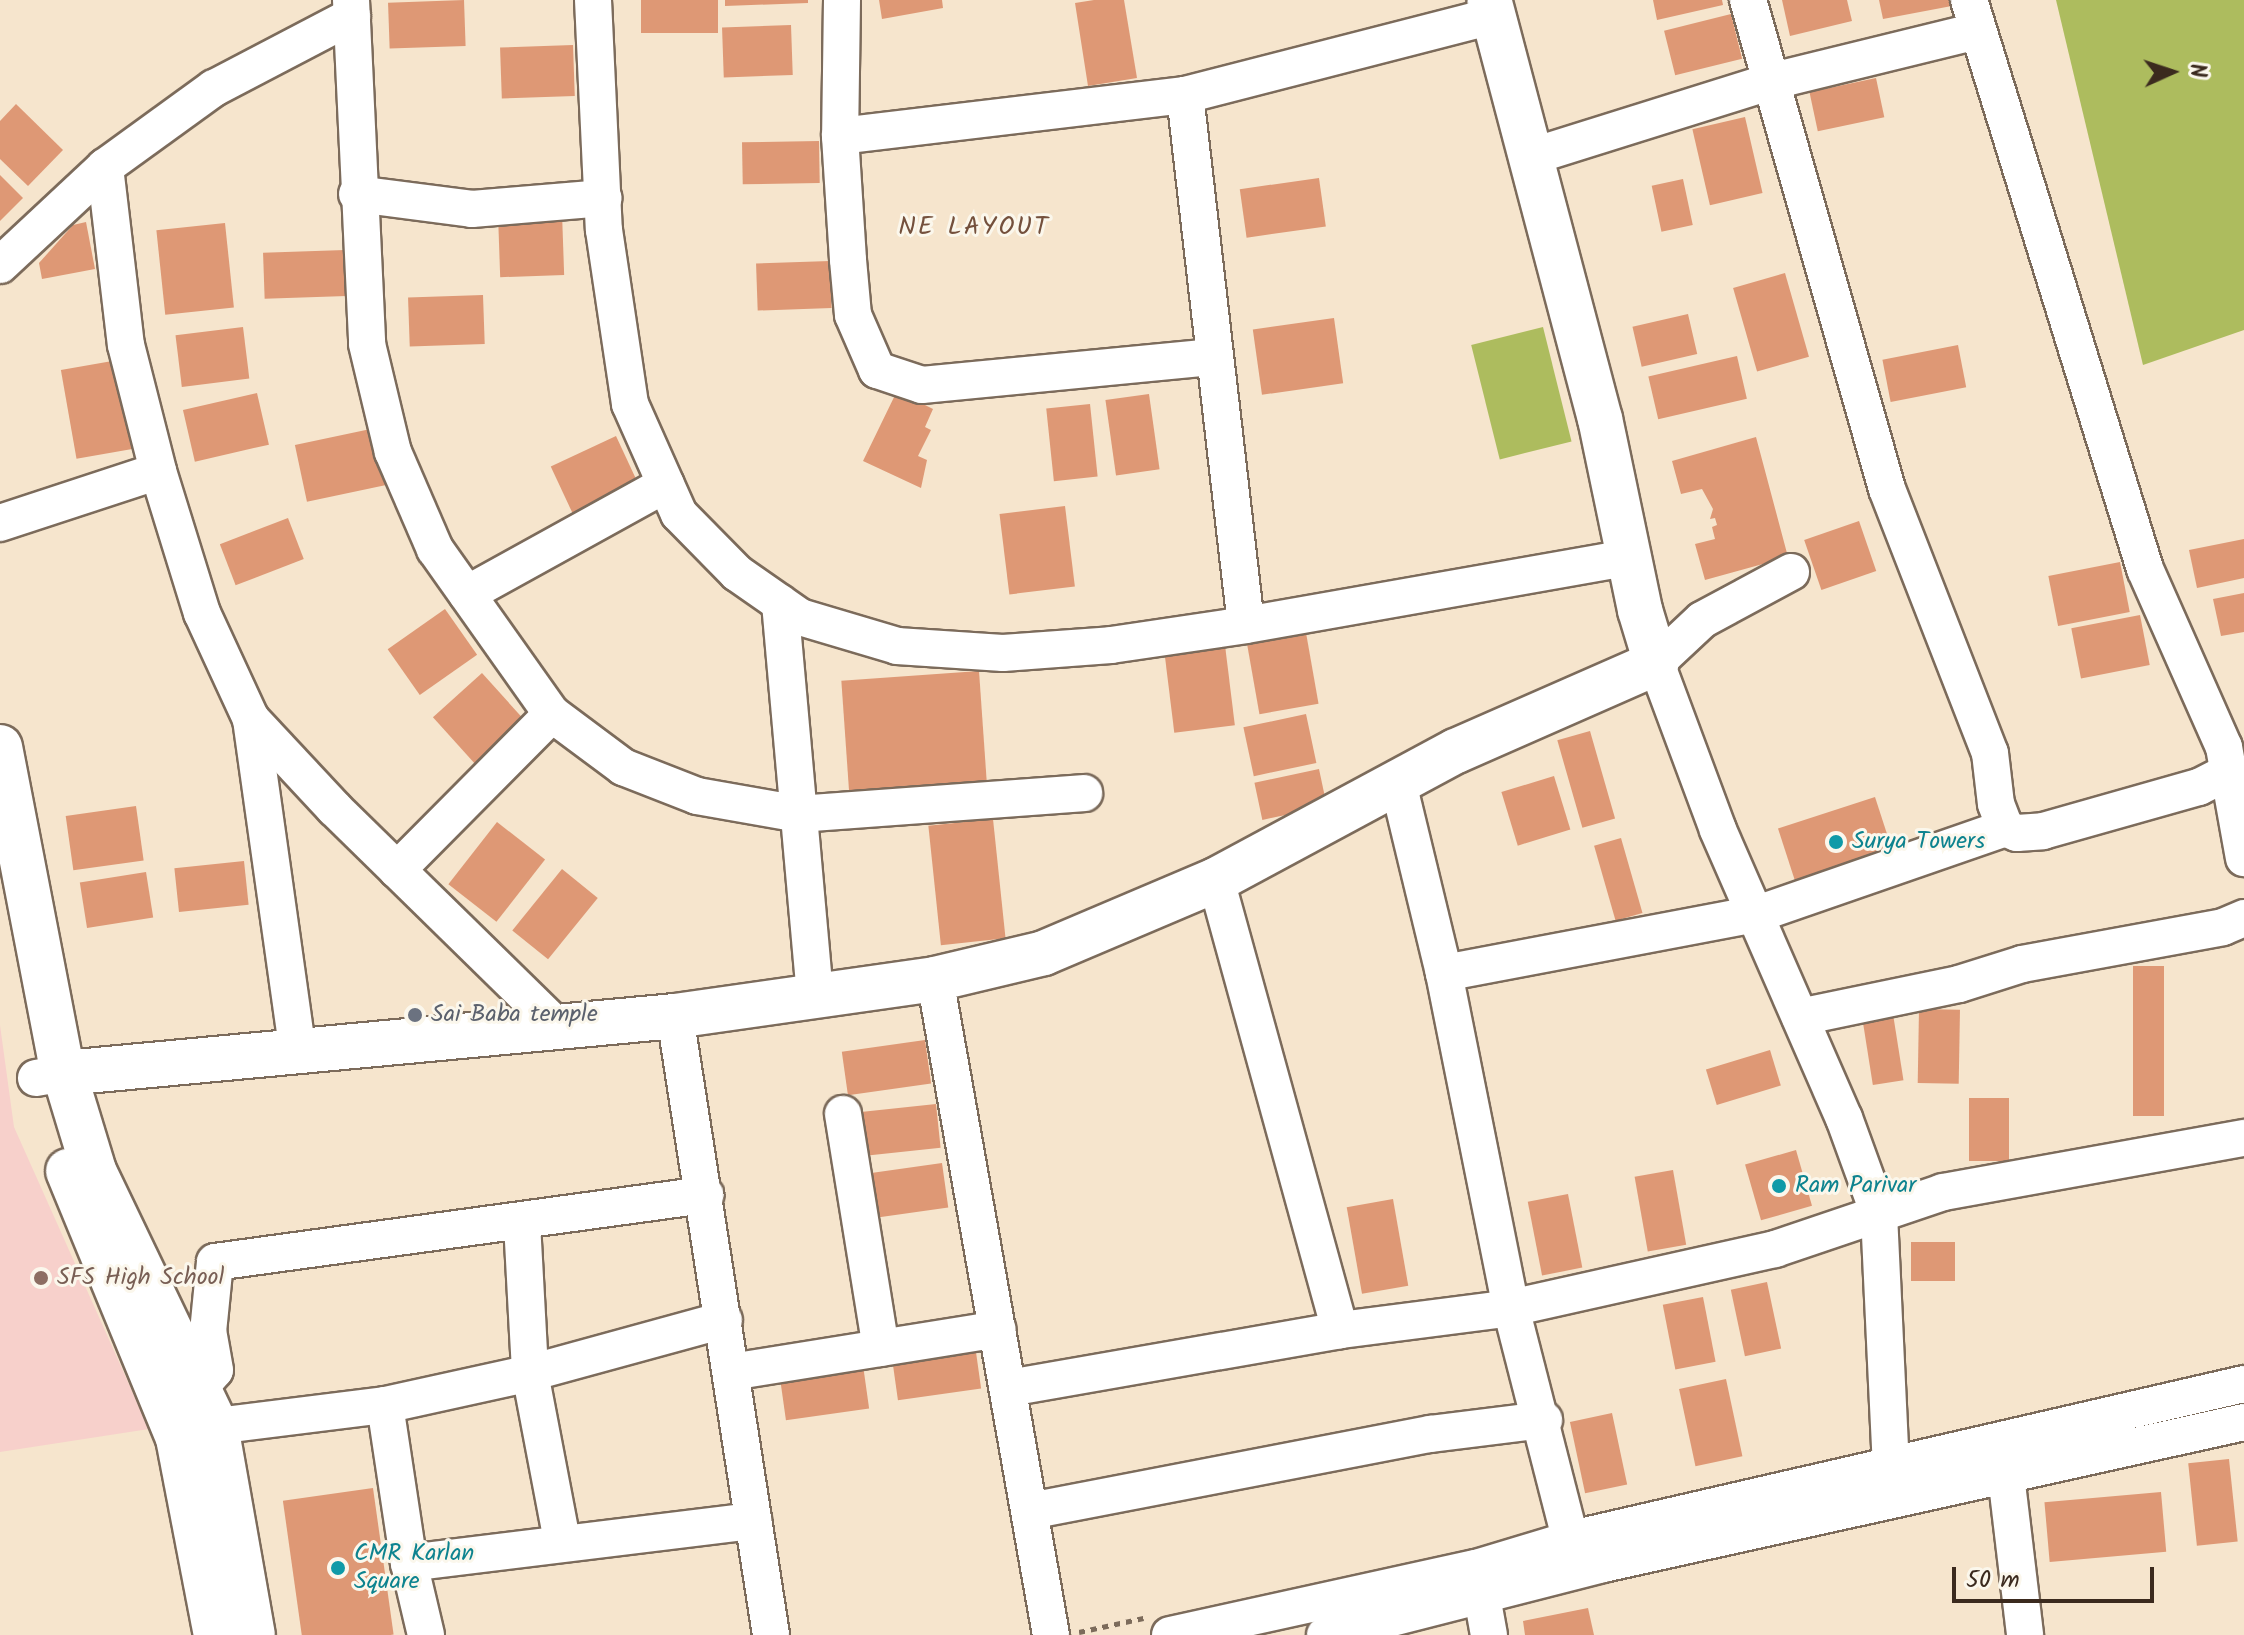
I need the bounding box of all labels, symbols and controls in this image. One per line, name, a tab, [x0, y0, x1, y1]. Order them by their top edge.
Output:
north arrow	[2132, 32, 2212, 112]
text: N	[2179, 63, 2214, 79]
district label: NE LAYOUT	[898, 212, 1050, 244]
place label: Surya Towers	[1852, 828, 1985, 856]
marker: Surya Towers	[1827, 833, 1845, 851]
place label: Sai Baba temple	[431, 1001, 598, 1029]
marker: Sai Baba temple	[406, 1006, 424, 1024]
place label: Ram Parivar	[1795, 1172, 1916, 1200]
marker: Ram Parivar	[1770, 1177, 1788, 1195]
place label: SFS High School	[57, 1264, 224, 1292]
marker: SFS High School	[32, 1269, 50, 1287]
place label: CMR Karlan Square	[354, 1540, 474, 1596]
scale bar	[1956, 1551, 2158, 1601]
marker: CMR Karlan Square	[329, 1559, 347, 1577]
text: 50 m	[1966, 1561, 2020, 1600]

